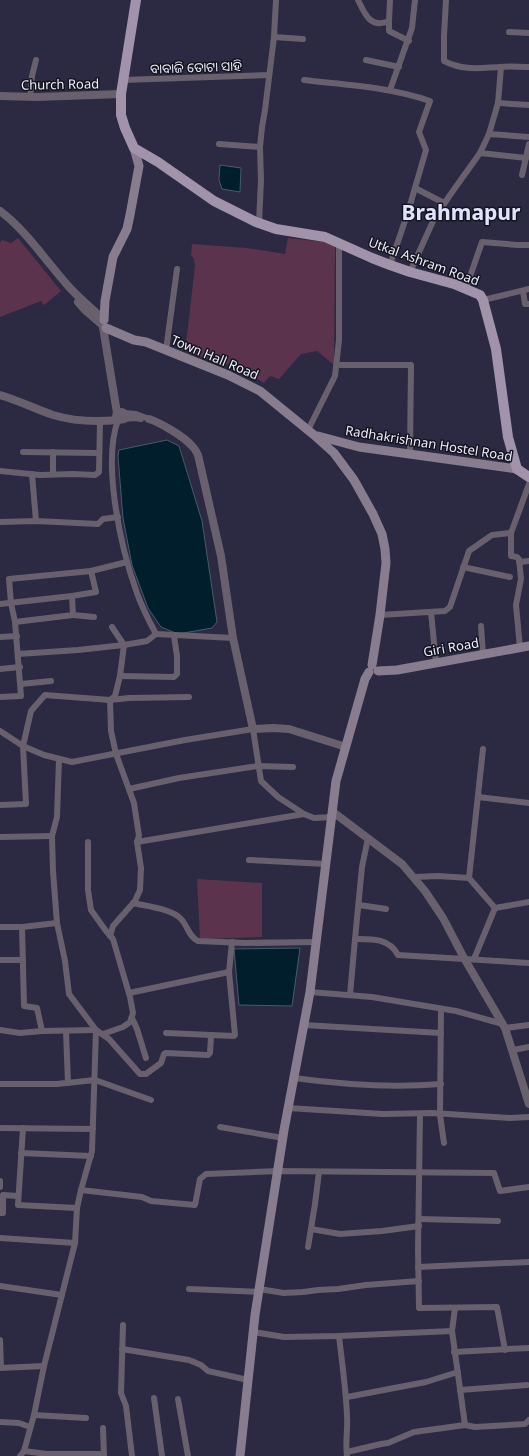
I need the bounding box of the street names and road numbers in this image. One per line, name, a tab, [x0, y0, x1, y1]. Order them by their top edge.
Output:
street label: ବାବାଜି ତୋଟା ସାହି	[150, 56, 242, 78]
street label: Church Road	[21, 74, 99, 94]
street label: Utkal Ashram Road	[366, 233, 482, 289]
street label: Town Hall Road	[168, 330, 262, 384]
street label: Radhakrishnan Hostel Road	[344, 421, 514, 465]
street label: Giri Road	[422, 633, 480, 661]

